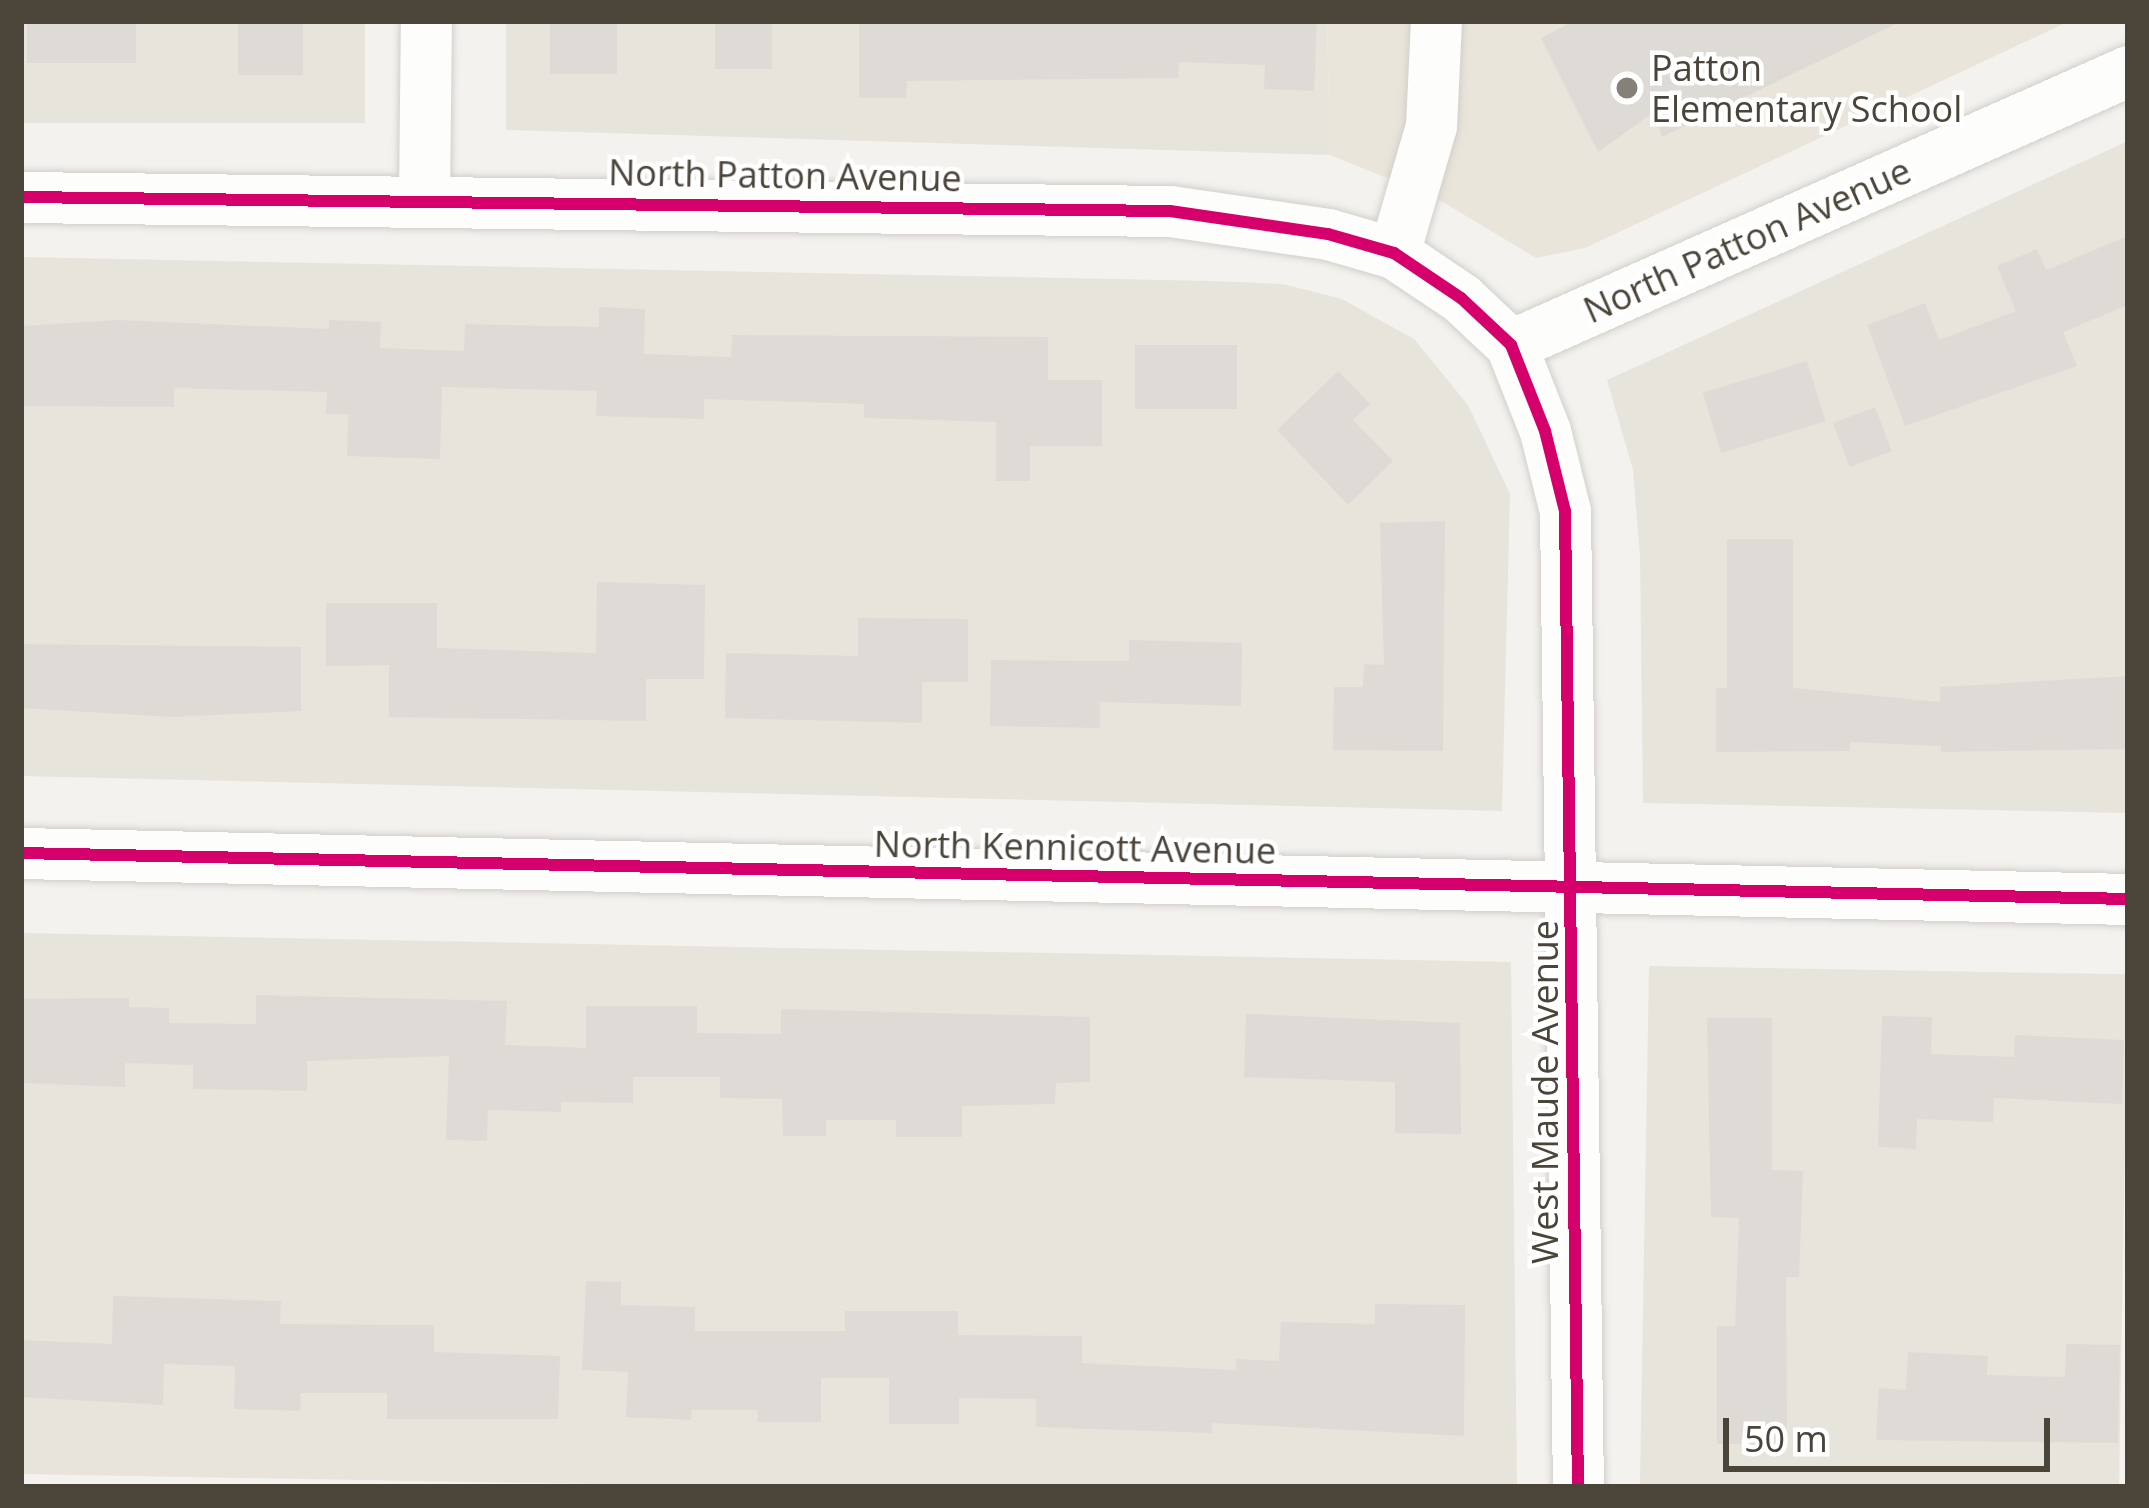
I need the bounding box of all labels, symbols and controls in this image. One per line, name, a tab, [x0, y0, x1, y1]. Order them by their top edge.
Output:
place label: Patton Elementary School	[1651, 45, 1962, 130]
marker: Patton Elementary School	[1614, 75, 1640, 101]
street label: North Patton Avenue	[1577, 148, 1917, 332]
street label: North Patton Avenue	[608, 150, 962, 200]
street label: North Kennicott Avenue	[873, 822, 1277, 872]
street label: West Maude Avenue	[1523, 920, 1567, 1264]
scale bar	[1729, 1394, 2056, 1468]
text: 50 m	[1744, 1414, 1828, 1463]

